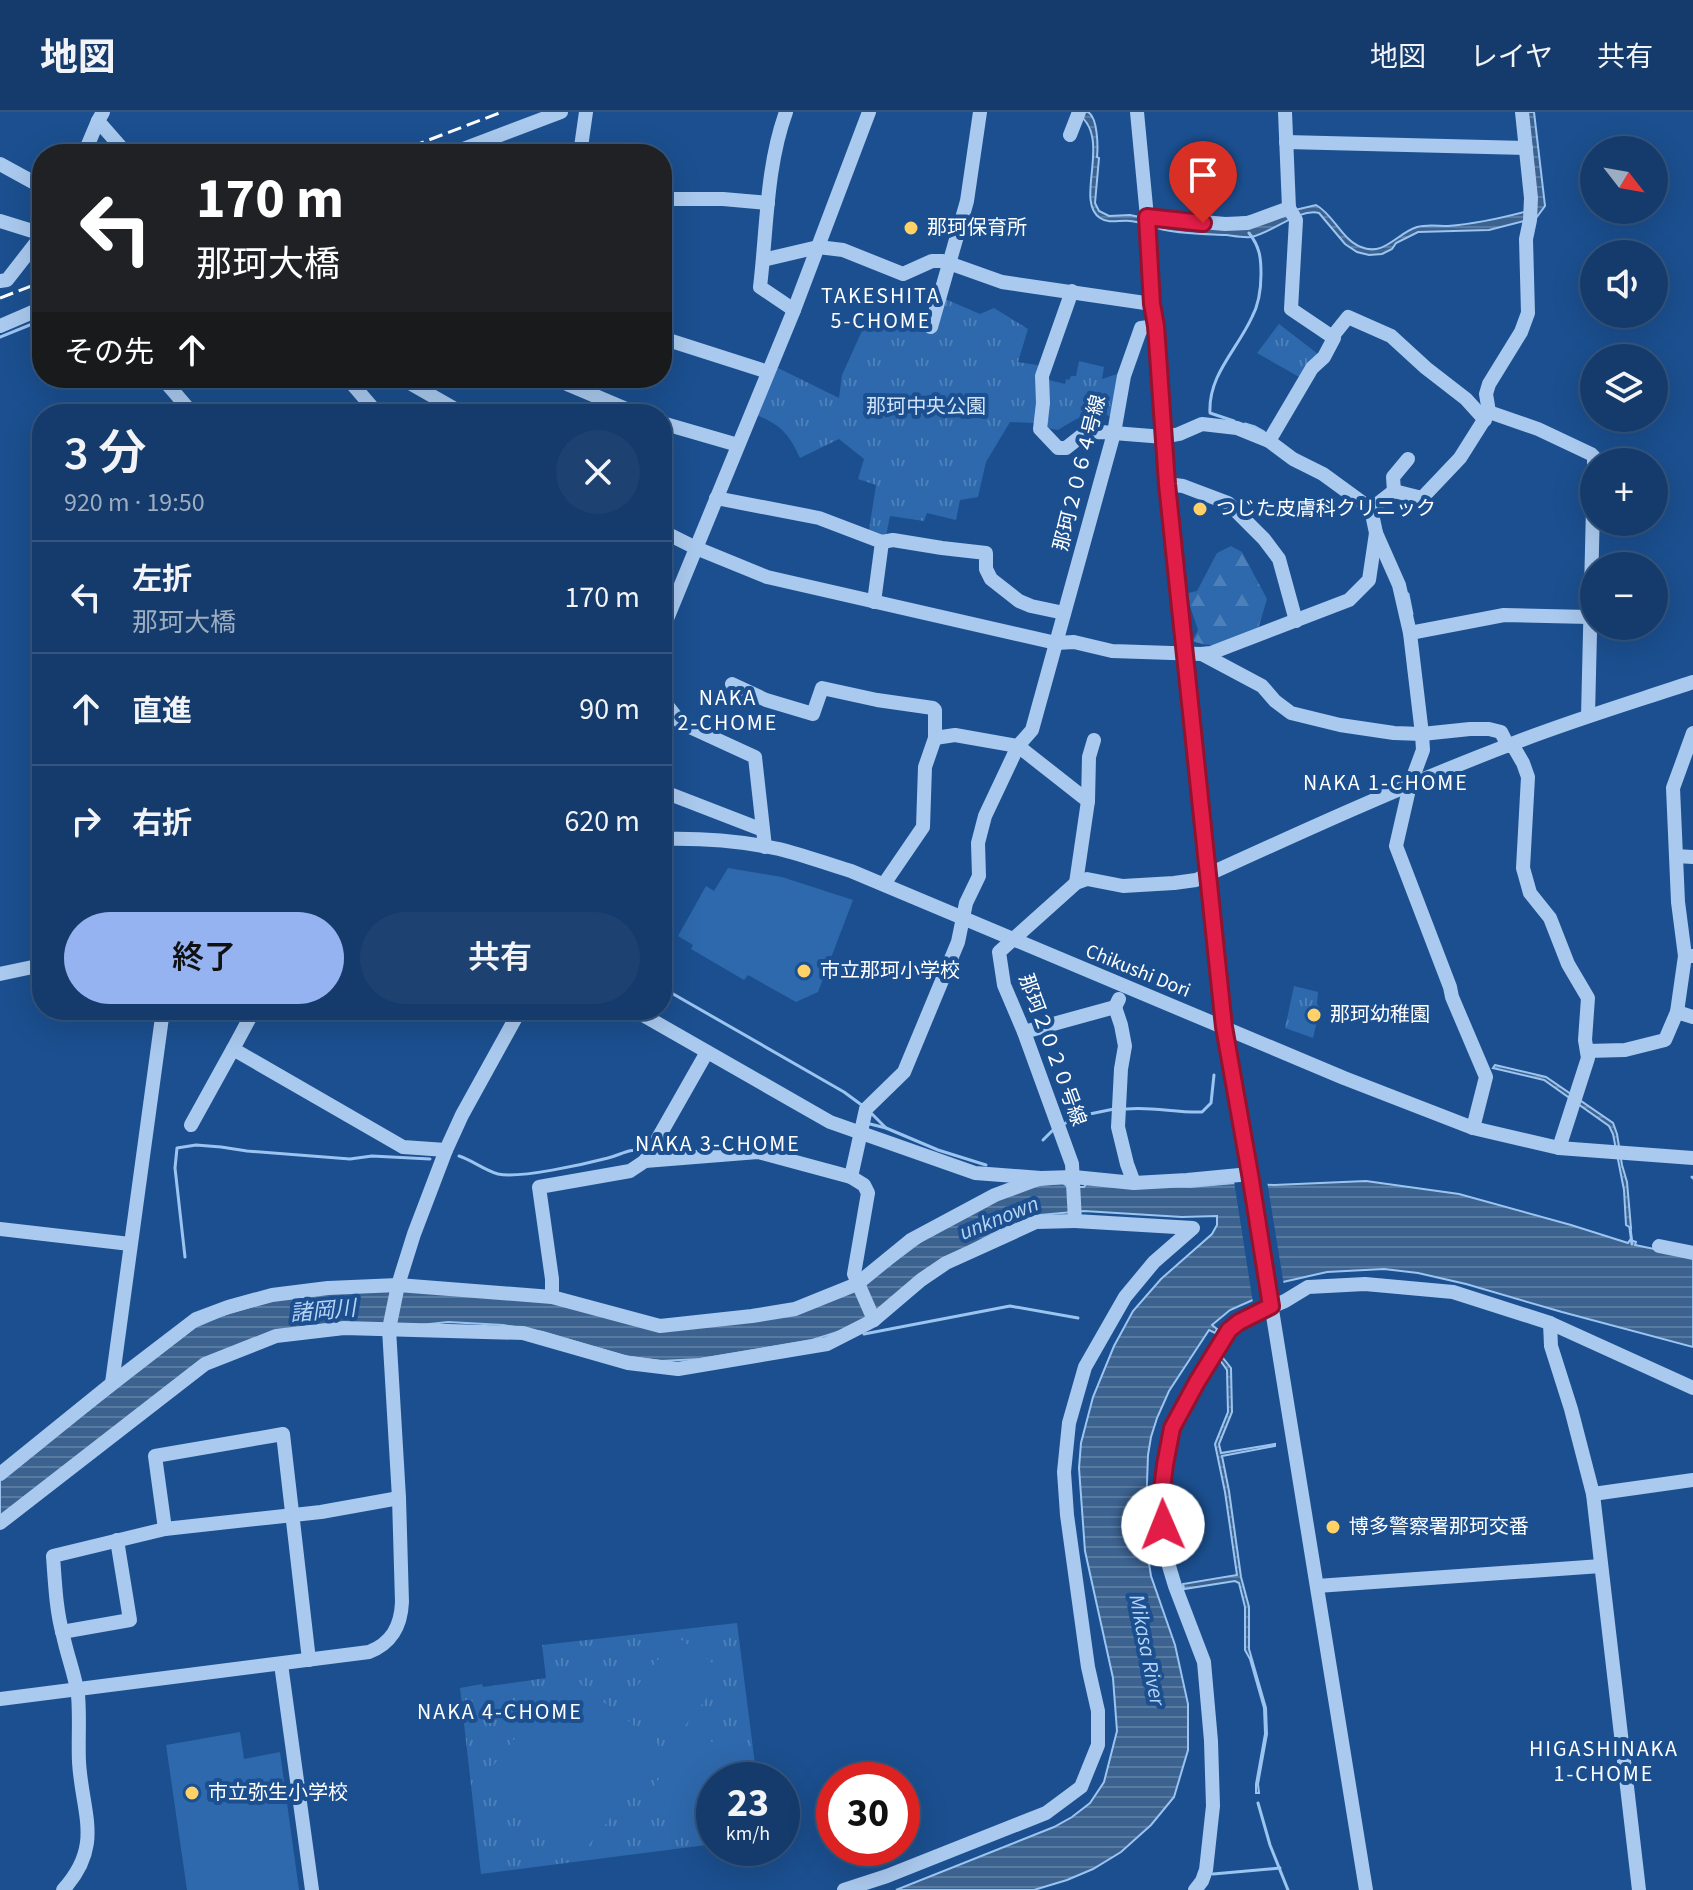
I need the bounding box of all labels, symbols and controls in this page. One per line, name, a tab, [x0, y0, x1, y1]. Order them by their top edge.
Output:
text: 地図	[40, 31, 116, 85]
text: 地図	[1370, 37, 1426, 77]
text: レイヤ	[1470, 37, 1553, 77]
text: 共有	[1597, 37, 1653, 77]
north arrow	[1580, 136, 1668, 224]
map controls	[1580, 136, 1668, 640]
pin	[1169, 141, 1237, 223]
icon: arrive	[1181, 153, 1225, 197]
text: 170 m	[196, 160, 344, 239]
icon: left	[64, 176, 168, 280]
place label: 那珂保育所	[927, 214, 1027, 242]
marker: 那珂保育所	[902, 219, 920, 237]
text: 那珂大橋	[196, 239, 340, 290]
button: sound	[1580, 240, 1668, 328]
district label: TAKESHITA 5-CHOME	[821, 280, 941, 337]
icon: ahead	[170, 328, 214, 372]
text: その先	[64, 331, 154, 374]
button: layers	[1580, 344, 1668, 432]
street label: 那珂２０６４号線	[1047, 392, 1113, 554]
park label: 那珂中央公園	[866, 393, 986, 421]
text: 3 分	[64, 420, 146, 488]
button: close	[556, 430, 640, 514]
button: +	[1580, 448, 1668, 536]
text: 920 m · 19:50	[64, 484, 205, 521]
place label: つじた皮膚科クリニック	[1216, 495, 1436, 523]
marker: つじた皮膚科クリニック	[1191, 500, 1209, 518]
button: −	[1580, 552, 1668, 640]
text: 左折	[132, 558, 192, 601]
icon: left	[64, 575, 108, 619]
text: 170 m	[564, 576, 640, 619]
text: 那珂大橋	[132, 604, 236, 641]
district label: NAKA 2-CHOME	[678, 682, 778, 739]
icon: ahead	[64, 687, 108, 731]
text: 90 m	[579, 688, 640, 731]
text: 直進	[132, 690, 192, 733]
district label: NAKA 1-CHOME	[1303, 767, 1469, 799]
icon: right	[64, 799, 108, 843]
text: 620 m	[564, 800, 640, 843]
text: 右折	[132, 802, 192, 845]
button: 終了	[64, 912, 344, 1004]
button: 共有	[360, 912, 640, 1004]
street label: Chikushi Dori	[1081, 937, 1195, 1005]
place label: 市立那珂小学校	[820, 957, 960, 985]
marker: 市立那珂小学校	[795, 962, 813, 980]
street label: 那珂２０２０号線	[1011, 970, 1093, 1130]
place label: 那珂幼稚園	[1330, 1001, 1430, 1029]
marker: 那珂幼稚園	[1305, 1006, 1323, 1024]
district label: NAKA 3-CHOME	[635, 1128, 801, 1160]
water label: unknown	[954, 1188, 1044, 1248]
water label: 諸岡川	[289, 1292, 359, 1330]
position arrow	[1121, 1483, 1205, 1567]
place label: 博多警察署那珂交番	[1349, 1513, 1529, 1541]
marker: 博多警察署那珂交番	[1324, 1518, 1342, 1536]
water label: Mikasa River	[1121, 1592, 1174, 1710]
district label: NAKA 4-CHOME	[417, 1696, 583, 1728]
district label: HIGASHINAKA 1-CHOME	[1529, 1733, 1679, 1790]
speed limit sign: 30	[816, 1762, 920, 1866]
text: 23	[727, 1775, 769, 1832]
place label: 市立弥生小学校	[208, 1779, 348, 1807]
marker: 市立弥生小学校	[183, 1784, 201, 1802]
text: km/h	[726, 1820, 770, 1848]

